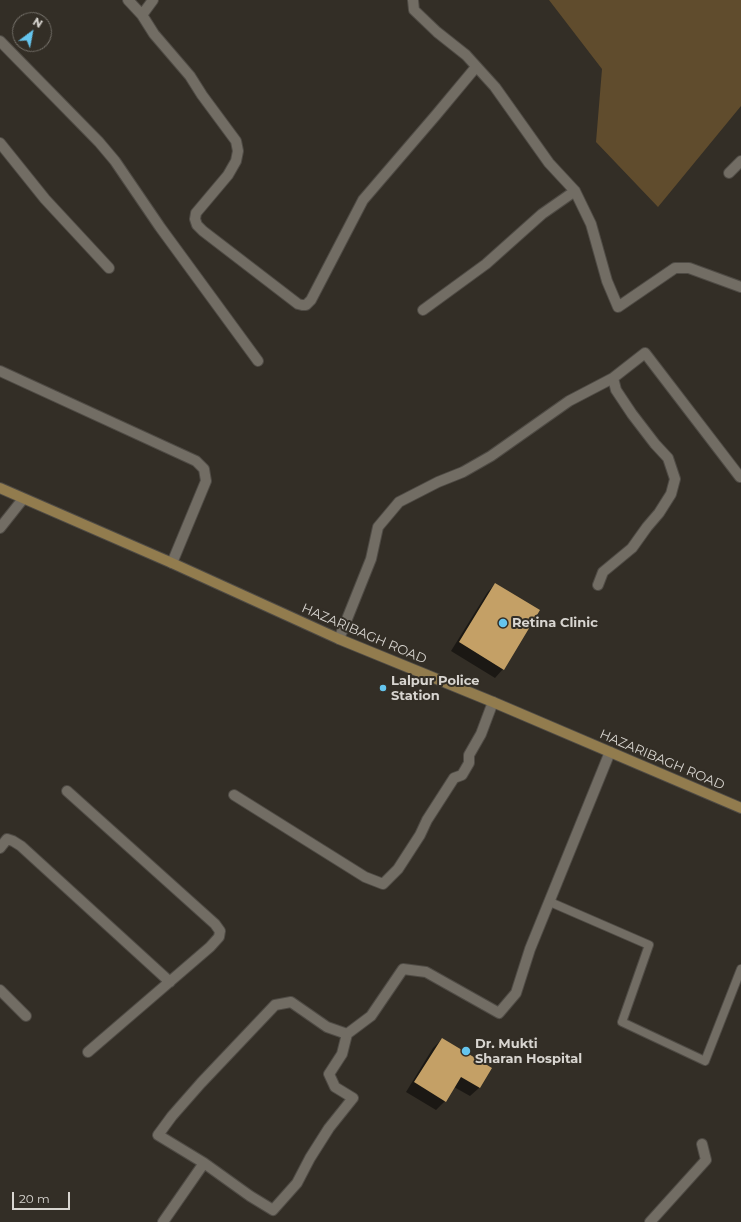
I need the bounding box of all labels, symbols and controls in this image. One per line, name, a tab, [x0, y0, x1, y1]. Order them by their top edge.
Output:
north arrow	[12, 12, 52, 52]
text: N	[30, 14, 45, 31]
street label: HAZARIBAGH ROAD	[299, 601, 429, 667]
place label: Retina Clinic	[512, 615, 598, 631]
marker: Retina Clinic	[497, 617, 509, 629]
place label: Lalpur Police Station	[391, 673, 480, 704]
marker: Lalpur Police Station	[378, 683, 388, 693]
street label: HAZARIBAGH ROAD	[597, 727, 727, 793]
place label: Dr. Mukti Sharan Hospital	[475, 1036, 582, 1067]
marker: Dr. Mukti Sharan Hospital	[460, 1045, 472, 1057]
scale bar	[14, 1184, 72, 1210]
text: 20 m	[19, 1191, 50, 1206]

